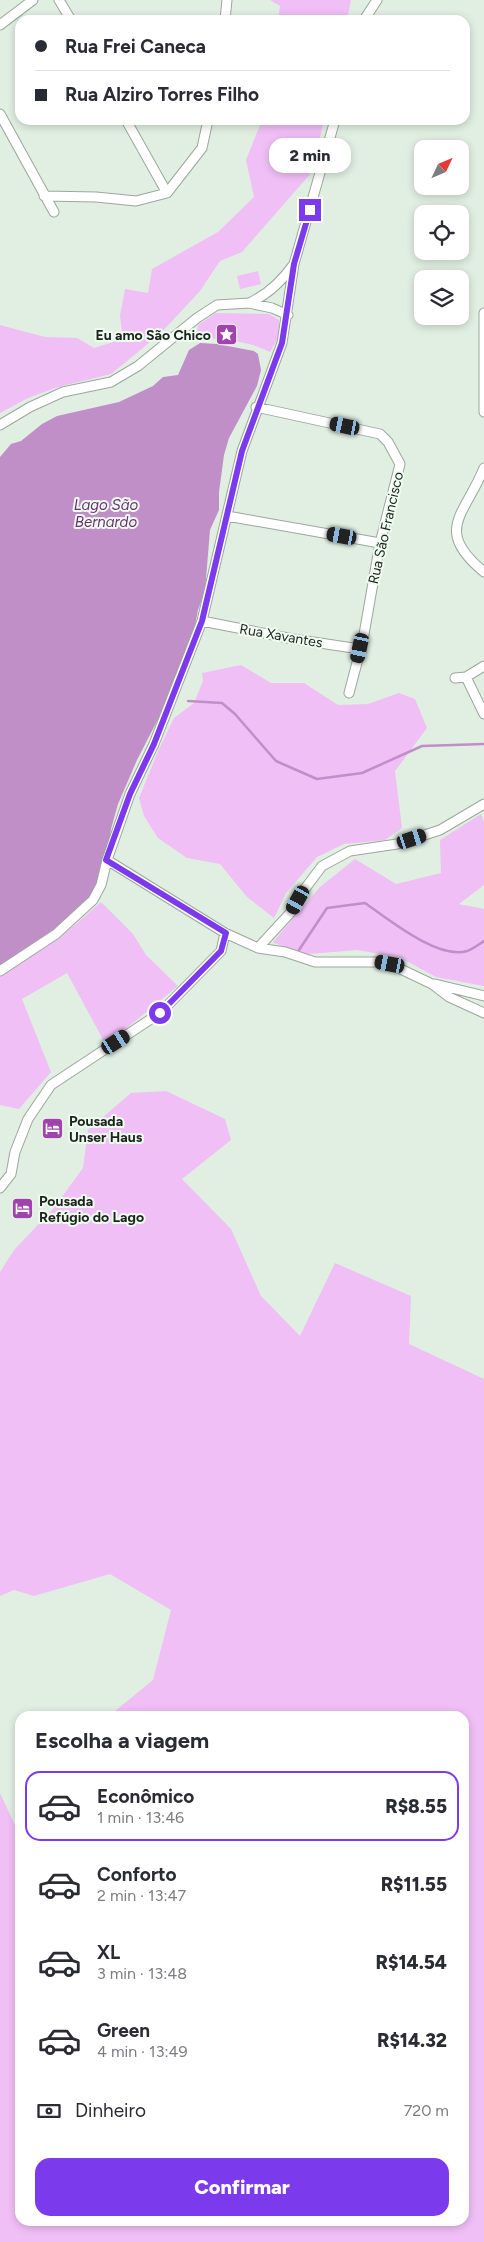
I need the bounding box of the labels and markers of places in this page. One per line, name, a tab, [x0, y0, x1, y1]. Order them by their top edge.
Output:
place icon: Eu amo São Chico	[215, 323, 239, 347]
place label: Eu amo São Chico	[95, 327, 211, 344]
place label: Pousada Unser Haus	[69, 1113, 143, 1146]
hotel icon: Pousada Unser Haus	[41, 1117, 65, 1141]
place label: Pousada Refúgio do Lago	[39, 1193, 144, 1226]
hotel icon: Pousada Refúgio do Lago	[11, 1197, 35, 1221]

